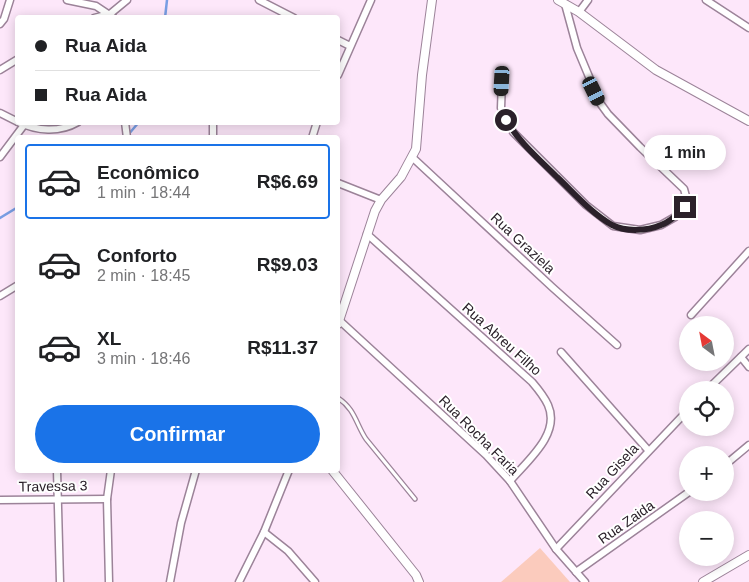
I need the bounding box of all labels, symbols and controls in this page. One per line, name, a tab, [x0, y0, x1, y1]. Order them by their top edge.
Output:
text: Rua Aida	[65, 35, 147, 56]
car	[493, 66, 510, 96]
car	[580, 74, 607, 108]
text: Rua Aida	[65, 84, 147, 105]
route start	[495, 109, 517, 131]
callout: 1 min	[644, 134, 726, 170]
text: 1 min	[664, 144, 706, 161]
icon: car	[37, 159, 82, 204]
text: Econômico	[97, 162, 199, 183]
text: R$6.69	[257, 171, 318, 192]
text: 1 min · 18:44	[97, 184, 190, 201]
route end	[674, 196, 696, 218]
street label: Rua Graziela	[488, 209, 558, 277]
icon: car	[37, 242, 82, 287]
text: Conforto	[97, 245, 177, 266]
text: R$9.03	[257, 254, 318, 275]
text: 2 min · 18:45	[97, 267, 190, 284]
street label: Rua Abreu Filho	[459, 299, 545, 379]
north arrow	[679, 316, 734, 371]
map controls	[679, 316, 734, 566]
icon: car	[37, 325, 82, 370]
text: XL	[97, 328, 121, 349]
text: R$11.37	[247, 337, 318, 358]
text: 3 min · 18:46	[97, 350, 190, 367]
button: locate	[679, 381, 734, 436]
street label: Rua Rocha Faria	[436, 392, 522, 478]
button: Confirmar	[35, 405, 320, 463]
street label: Rua Gisela	[583, 440, 642, 502]
button: +	[679, 446, 734, 501]
street label: Travessa 3	[18, 477, 88, 495]
street label: Rua Zaida	[595, 497, 657, 547]
button: −	[679, 511, 734, 566]

